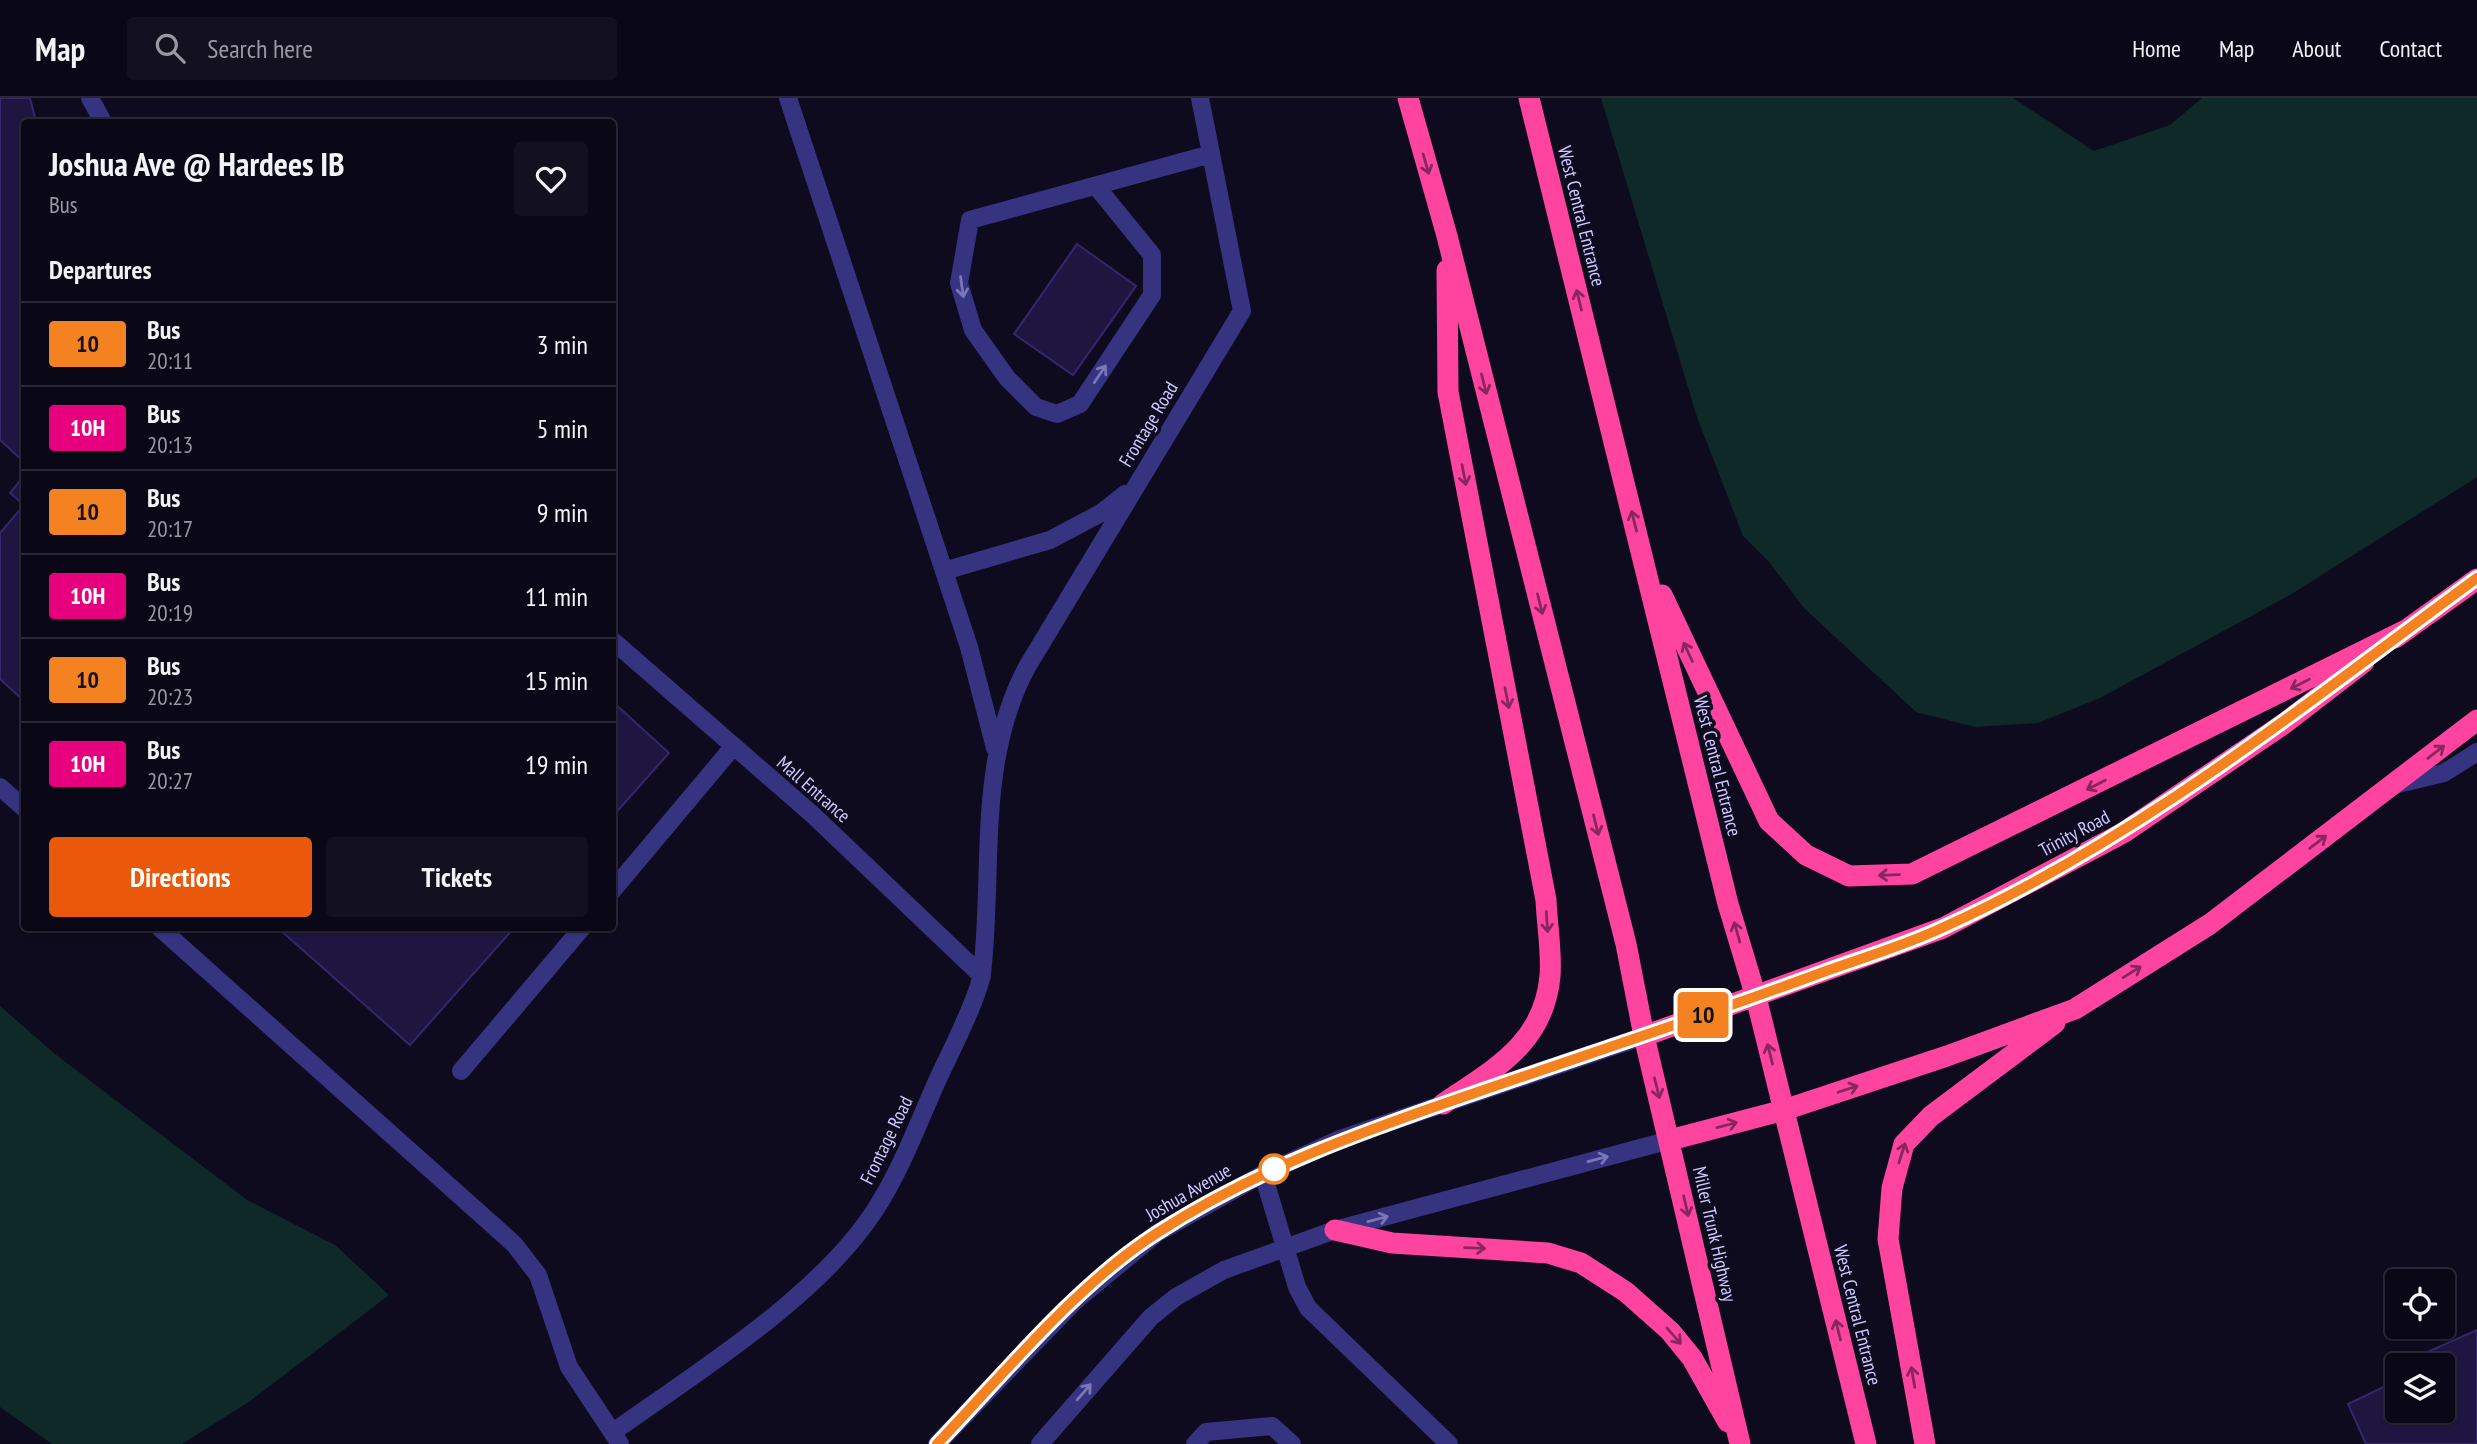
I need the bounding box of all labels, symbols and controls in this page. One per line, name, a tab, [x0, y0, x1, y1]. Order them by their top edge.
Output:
search box	[127, 17, 617, 80]
text: Map	[35, 27, 85, 70]
icon: search	[151, 29, 189, 67]
text: Search here	[207, 32, 313, 65]
text: Home	[2132, 33, 2181, 64]
text: Map	[2219, 33, 2254, 64]
text: About	[2292, 33, 2341, 64]
text: Contact	[2379, 33, 2442, 64]
text: Joshua Ave @ Hardees IB	[49, 142, 344, 185]
button: heart	[514, 142, 588, 216]
street label: West Central Entrance	[1553, 143, 1611, 289]
one-way arrow	[1421, 153, 1434, 175]
text: Bus	[49, 190, 78, 219]
text: Departures	[49, 253, 152, 286]
one-way arrow	[956, 275, 969, 298]
one-way arrow	[1572, 289, 1585, 312]
text: Bus	[147, 313, 180, 346]
text: 10	[76, 328, 99, 359]
text: 3 min	[537, 328, 588, 361]
text: 20:11	[147, 346, 193, 375]
one-way arrow	[1093, 365, 1107, 384]
one-way arrow	[1478, 372, 1491, 395]
street label: Frontage Road	[1113, 377, 1183, 471]
text: Bus	[147, 397, 180, 430]
text: 10H	[70, 412, 105, 443]
text: 5 min	[537, 412, 588, 445]
text: 20:13	[147, 430, 193, 459]
one-way arrow	[1458, 463, 1471, 485]
text: Bus	[147, 481, 180, 514]
text: 10	[76, 496, 99, 527]
text: 9 min	[537, 496, 588, 529]
one-way arrow	[1627, 510, 1640, 533]
text: 20:17	[147, 514, 193, 543]
text: Bus	[147, 565, 180, 598]
text: 10H	[70, 580, 105, 611]
text: 11 min	[525, 580, 588, 613]
one-way arrow	[1534, 592, 1547, 615]
text: 20:19	[147, 598, 193, 627]
one-way arrow	[1681, 642, 1695, 663]
text: Bus	[147, 649, 180, 682]
text: 10	[76, 664, 99, 695]
text: 15 min	[525, 664, 588, 697]
one-way arrow	[2290, 677, 2311, 691]
text: 20:23	[147, 682, 193, 711]
one-way arrow	[1501, 686, 1514, 709]
street label: West Central Entrance	[1689, 693, 1747, 839]
text: Bus	[147, 733, 180, 766]
one-way arrow	[2426, 745, 2444, 760]
text: 10H	[70, 748, 105, 779]
text: 19 min	[525, 748, 588, 781]
street label: Mall Entrance	[772, 751, 856, 828]
text: 20:27	[147, 766, 193, 795]
one-way arrow	[2086, 779, 2107, 793]
street label: Trinity Road	[2034, 804, 2114, 862]
one-way arrow	[1590, 813, 1603, 836]
one-way arrow	[2309, 834, 2327, 849]
button: Directions	[49, 837, 312, 917]
button: Tickets	[326, 837, 588, 917]
one-way arrow	[1878, 868, 1901, 881]
one-way arrow	[1541, 910, 1554, 933]
one-way arrow	[1729, 921, 1742, 943]
one-way arrow	[2122, 965, 2142, 979]
line badge: 10	[1672, 992, 1734, 1038]
text: 10	[1692, 999, 1714, 1030]
one-way arrow	[1763, 1043, 1776, 1066]
one-way arrow	[1651, 1076, 1664, 1099]
one-way arrow	[1837, 1082, 1859, 1094]
street label: Frontage Road	[854, 1092, 918, 1188]
one-way arrow	[1715, 1118, 1738, 1131]
one-way arrow	[1897, 1143, 1909, 1165]
one-way arrow	[1587, 1152, 1609, 1165]
unlabelled marker	[1259, 1154, 1289, 1184]
street label: Joshua Avenue	[1140, 1158, 1235, 1227]
street label: Miller Trunk Highway	[1688, 1164, 1742, 1305]
one-way arrow	[1680, 1195, 1693, 1217]
one-way arrow	[1367, 1211, 1389, 1224]
one-way arrow	[1463, 1241, 1486, 1255]
street label: West Central Entrance	[1829, 1242, 1887, 1388]
map controls	[2385, 1269, 2455, 1423]
button: locate	[2385, 1269, 2455, 1339]
one-way arrow	[1831, 1319, 1844, 1342]
one-way arrow	[1666, 1327, 1682, 1345]
button: layers	[2385, 1353, 2455, 1423]
one-way arrow	[1905, 1366, 1919, 1389]
one-way arrow	[1076, 1383, 1092, 1401]

